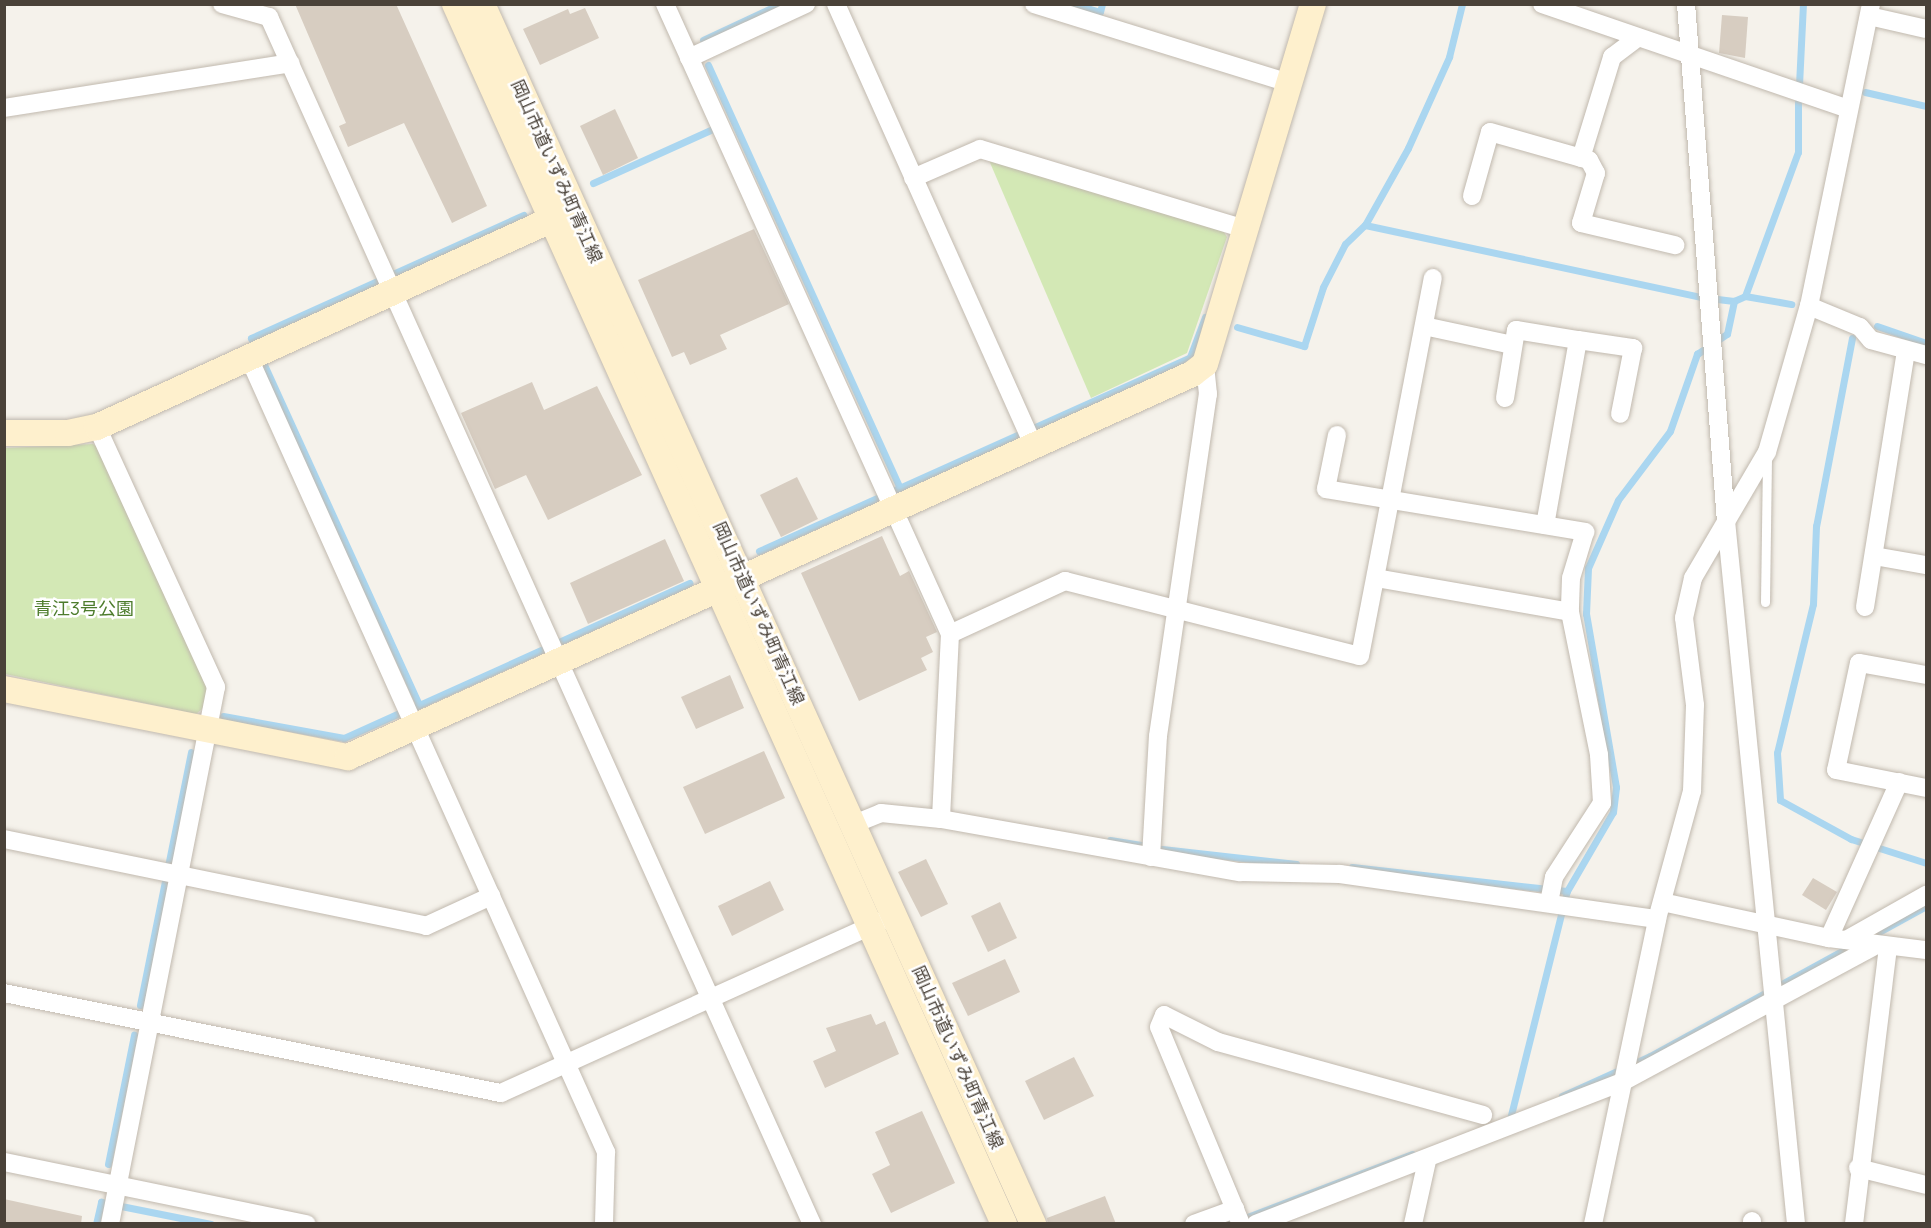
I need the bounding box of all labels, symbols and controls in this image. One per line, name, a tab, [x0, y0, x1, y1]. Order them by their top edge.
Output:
street label: 岡山市道いずみ町青江線	[507, 76, 607, 266]
street label: 岡山市道いずみ町青江線	[709, 518, 809, 708]
park label: 青江3号公園	[34, 597, 134, 619]
street label: 岡山市道いずみ町青江線	[908, 962, 1008, 1152]

